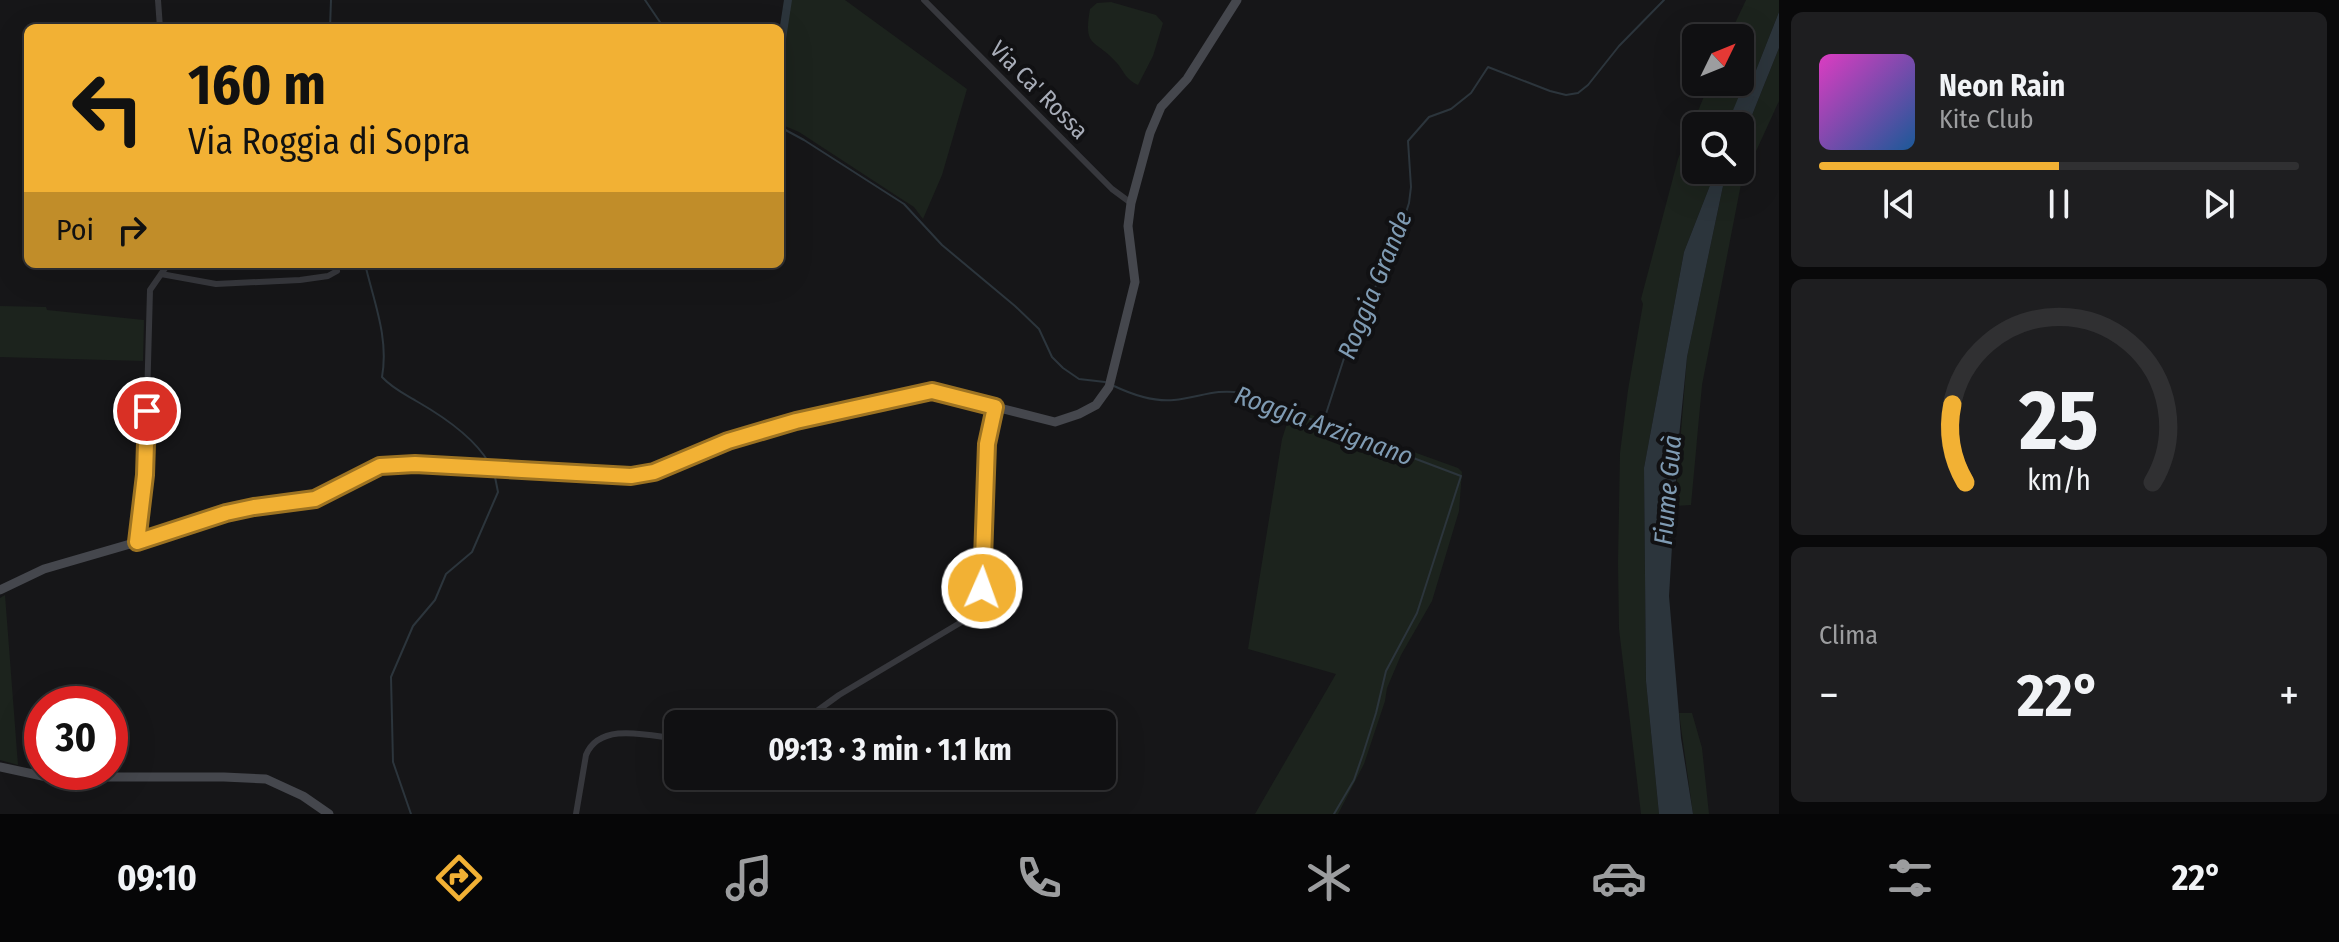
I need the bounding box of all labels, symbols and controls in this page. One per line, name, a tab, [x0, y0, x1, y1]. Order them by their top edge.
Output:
north arrow	[1682, 24, 1754, 96]
map controls	[1682, 24, 1754, 184]
street label: Via Ca' Rossa	[984, 35, 1094, 145]
text: 160 m	[188, 52, 326, 119]
icon: left	[56, 56, 160, 160]
text: Neon Rain	[1939, 68, 2065, 104]
text: Kite Club	[1939, 104, 2034, 135]
button: search	[1682, 112, 1754, 184]
text: Via Roggia di Sopra	[188, 120, 470, 164]
icon: previous	[1877, 182, 1921, 226]
icon: pause	[2037, 182, 2081, 226]
icon: next	[2197, 182, 2241, 226]
water label: Roggia Grande	[1331, 206, 1419, 364]
icon: right	[110, 208, 154, 252]
text: Poi	[56, 212, 94, 248]
text: 25	[2018, 371, 2099, 471]
pin	[113, 377, 181, 445]
water label: Roggia Arzignano	[1231, 379, 1417, 473]
icon: arrive	[125, 389, 169, 433]
water label: Fiume Guà	[1648, 434, 1688, 546]
text: km/h	[2027, 463, 2091, 498]
position arrow	[940, 546, 1024, 630]
text: Clima	[1819, 620, 1878, 651]
text: 22°	[2017, 660, 2101, 732]
text: −	[1819, 669, 1839, 722]
text: +	[2279, 669, 2299, 722]
speed limit sign: 30	[24, 686, 128, 790]
text: 09:13 · 3 min · 1.1 km	[768, 732, 1012, 768]
icon: directions	[431, 850, 487, 906]
icon: music	[721, 850, 777, 906]
icon: phone	[1011, 850, 1067, 906]
icon: climate	[1301, 850, 1357, 906]
icon: car	[1591, 850, 1647, 906]
icon: filters	[1882, 850, 1938, 906]
text: 09:10	[117, 856, 197, 900]
text: 22°	[2172, 856, 2222, 900]

